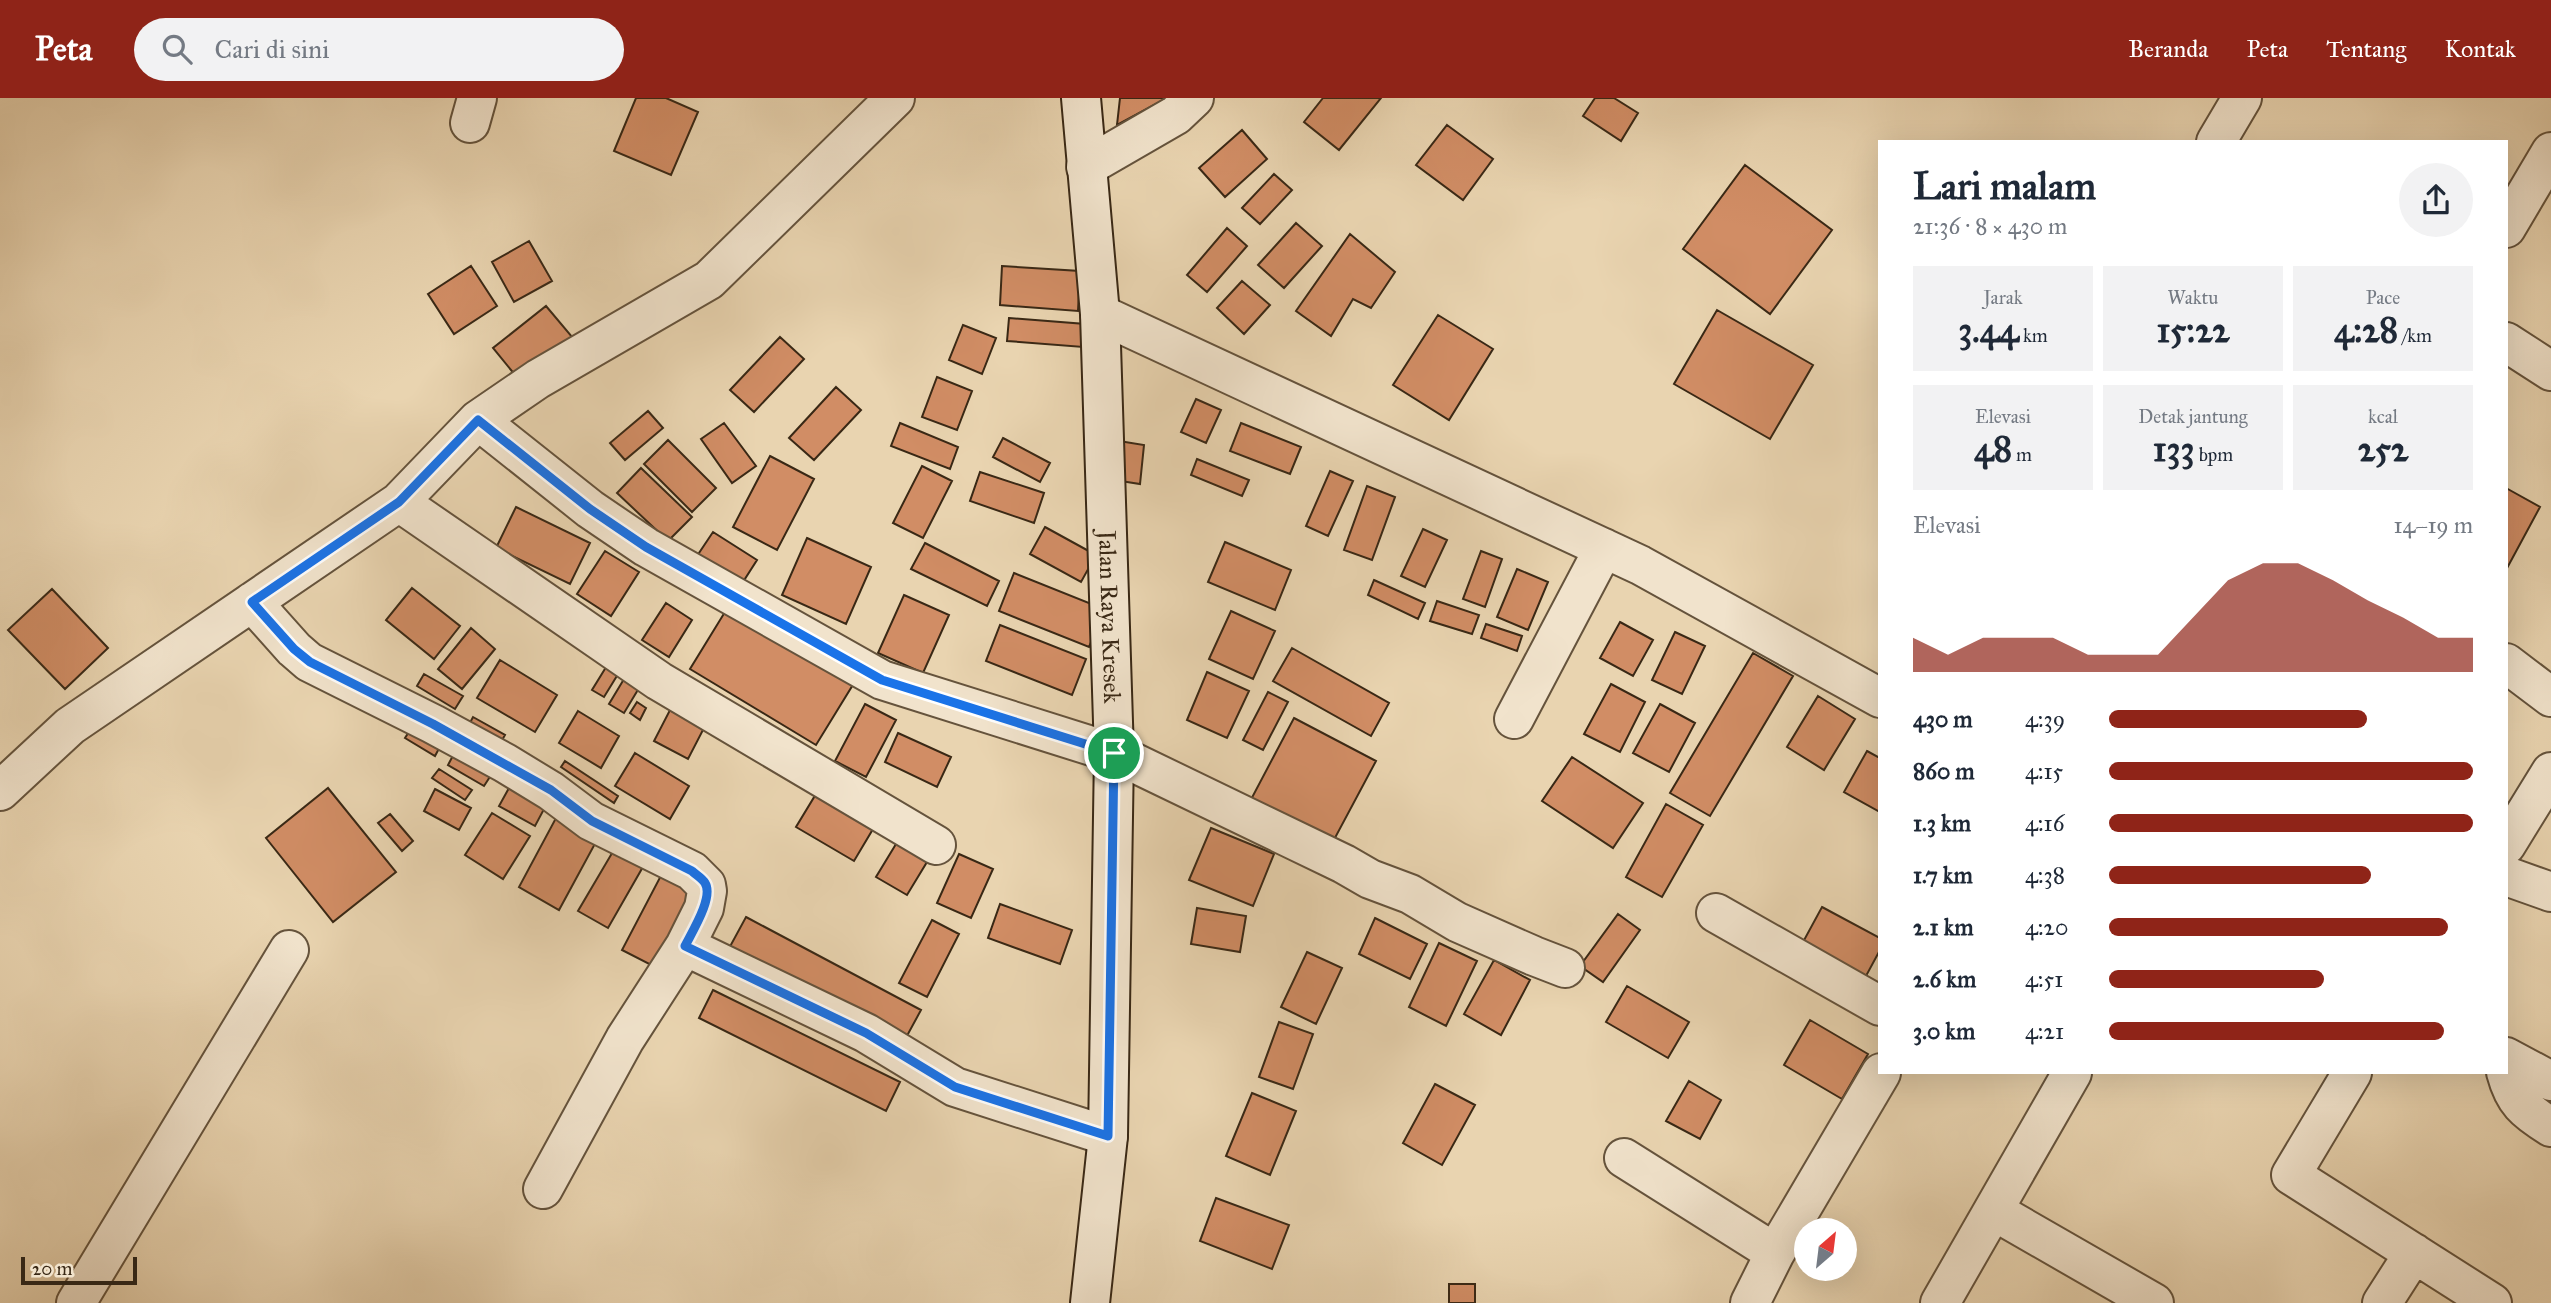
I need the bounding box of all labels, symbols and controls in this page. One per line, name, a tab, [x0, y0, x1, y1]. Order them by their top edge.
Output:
search box	[134, 18, 624, 81]
text: Peta	[35, 29, 92, 69]
icon: search	[158, 30, 196, 68]
text: Cari di sini	[214, 33, 329, 65]
text: Beranda	[2128, 34, 2208, 64]
text: Peta	[2246, 34, 2288, 64]
text: Tentang	[2326, 34, 2406, 64]
text: Kontak	[2444, 34, 2516, 64]
text: Lari malam	[1913, 163, 2096, 209]
button: share	[2399, 163, 2473, 237]
text: 21:36 · 8 × 430 m	[1913, 212, 2067, 240]
text: Jarak	[1983, 286, 2023, 309]
text: Waktu	[2168, 286, 2218, 309]
text: Pace	[2366, 286, 2400, 309]
text: 3.44	[1958, 309, 2019, 352]
text: 15:22	[2156, 309, 2230, 352]
text: 4:28	[2334, 309, 2398, 352]
text: km	[2019, 324, 2048, 347]
text: /km	[2398, 324, 2432, 347]
text: Elevasi	[1975, 405, 2031, 428]
text: Detak jantung	[2138, 405, 2248, 428]
text: kcal	[2368, 405, 2398, 428]
text: 48	[1974, 428, 2012, 471]
text: 133	[2153, 428, 2195, 471]
text: 252	[2358, 428, 2408, 471]
text: m	[2012, 443, 2032, 466]
text: bpm	[2195, 443, 2233, 466]
text: Elevasi	[1913, 511, 1981, 539]
text: 14–19 m	[2394, 511, 2473, 539]
street label: Jalan Raya Kresek	[1092, 527, 1127, 705]
text: 430 m	[1913, 705, 1973, 733]
text: 4:39	[2025, 705, 2065, 733]
pin	[1084, 723, 1144, 783]
icon: arrive	[1095, 734, 1133, 772]
text: 860 m	[1913, 757, 1975, 785]
text: 4:15	[2025, 757, 2063, 785]
text: 1.3 km	[1913, 809, 1971, 837]
text: 4:16	[2025, 809, 2064, 837]
text: 1.7 km	[1913, 861, 1973, 889]
text: 4:38	[2025, 861, 2065, 889]
text: 2.1 km	[1913, 913, 1974, 941]
text: 4:20	[2025, 913, 2068, 941]
text: 2.6 km	[1913, 965, 1976, 993]
text: 4:51	[2025, 965, 2063, 993]
text: 3.0 km	[1913, 1017, 1975, 1045]
text: 4:21	[2025, 1017, 2064, 1045]
north arrow	[1794, 1218, 1857, 1281]
map controls	[1794, 1218, 1857, 1281]
scale bar	[21, 1254, 136, 1286]
text: 20 m	[32, 1257, 73, 1280]

